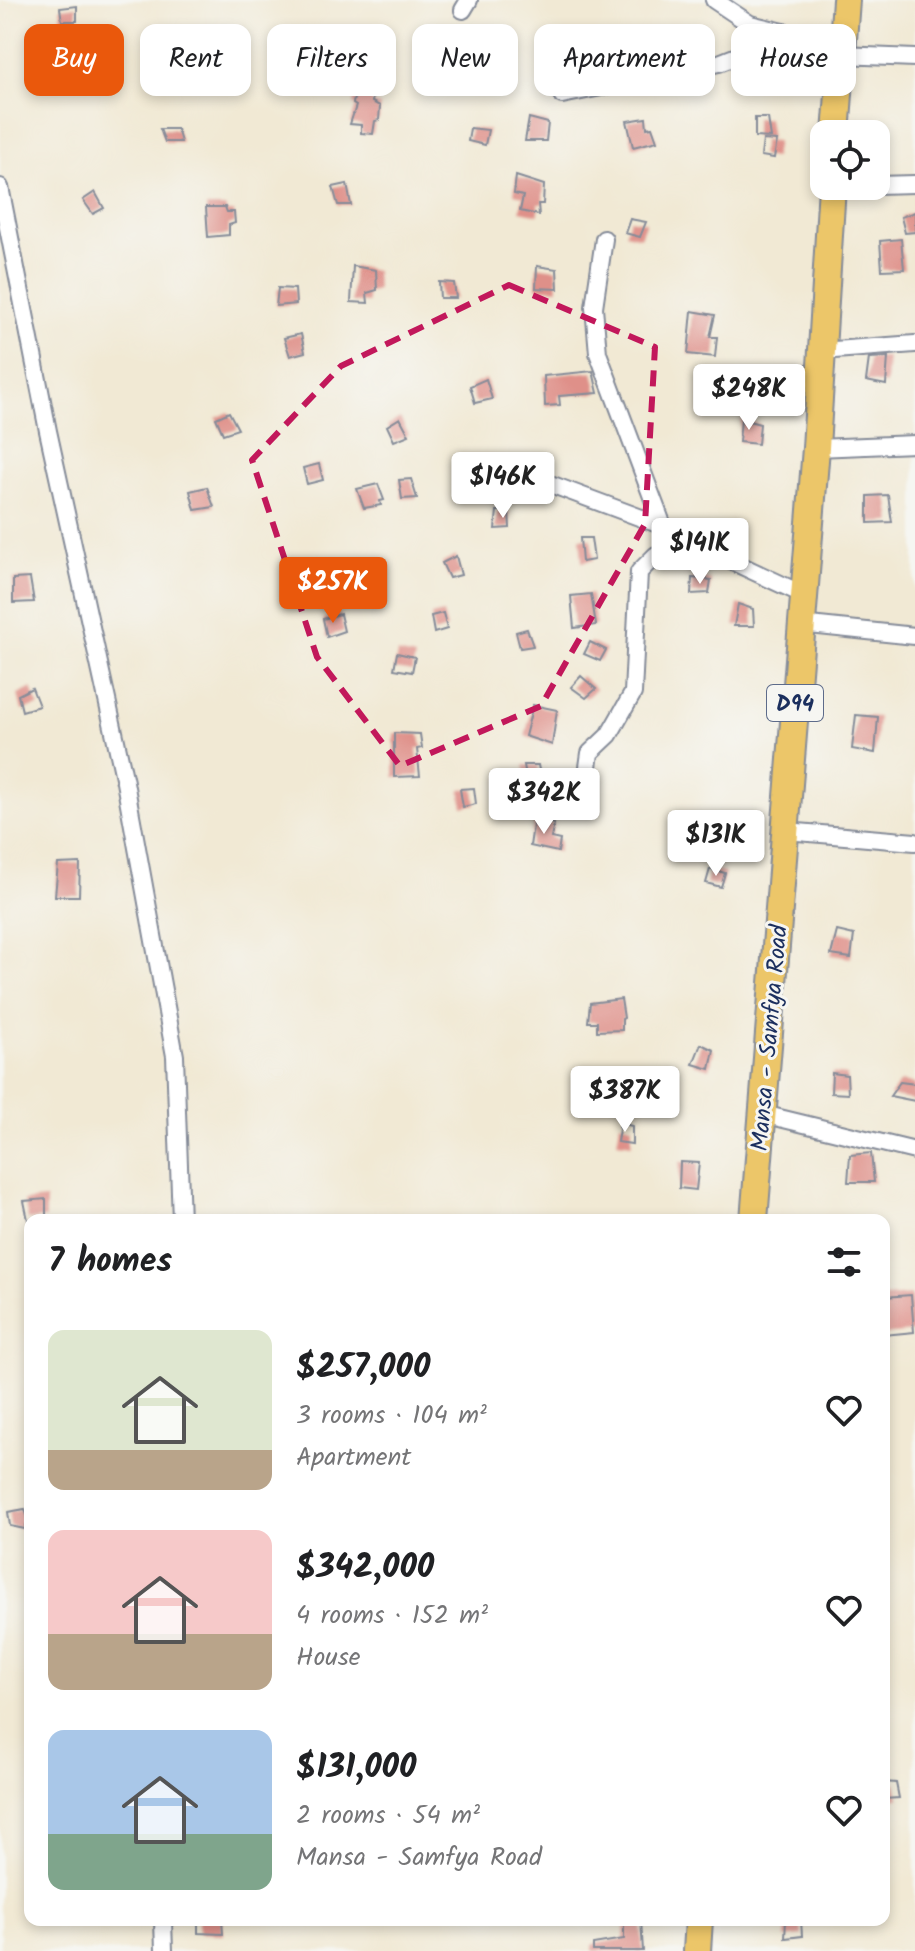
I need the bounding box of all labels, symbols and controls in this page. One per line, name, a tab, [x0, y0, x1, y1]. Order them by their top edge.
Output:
chip: Buy	[24, 24, 124, 96]
chip: Rent	[140, 24, 251, 96]
chip: Filters	[267, 24, 396, 96]
chip: New	[412, 24, 518, 96]
chip: Apartment	[534, 24, 715, 96]
chip: House	[731, 24, 856, 96]
map controls	[810, 120, 890, 200]
button: locate	[810, 120, 890, 200]
pin: $248K	[693, 364, 805, 432]
text: $248K	[711, 369, 787, 411]
pin: $146K	[447, 452, 559, 520]
text: $146K	[469, 457, 537, 499]
pin: $141K	[644, 518, 756, 586]
text: $141K	[670, 523, 730, 565]
pin: $257K	[277, 557, 389, 625]
text: $257K	[297, 562, 369, 604]
road number: D94	[767, 685, 823, 721]
pin: $342K	[488, 768, 600, 836]
text: $342K	[507, 773, 581, 815]
pin: $131K	[660, 810, 772, 878]
text: $131K	[686, 815, 746, 857]
street label: Mansa - Samfya Road	[741, 922, 800, 1153]
pin: $387K	[569, 1066, 681, 1134]
text: $387K	[589, 1071, 661, 1113]
text: 7 homes	[48, 1235, 172, 1289]
icon: filters	[822, 1240, 866, 1284]
text: $257,000	[296, 1341, 430, 1395]
icon: home	[112, 1362, 208, 1458]
icon: heart	[822, 1388, 866, 1432]
text: 3 rooms · 104 m²	[296, 1395, 487, 1437]
text: Apartment	[296, 1437, 411, 1479]
text: $342,000	[296, 1541, 434, 1595]
icon: home	[112, 1562, 208, 1658]
icon: heart	[822, 1588, 866, 1632]
text: 4 rooms · 152 m²	[296, 1595, 488, 1637]
text: House	[296, 1637, 360, 1679]
text: $131,000	[296, 1741, 417, 1795]
icon: home	[112, 1762, 208, 1858]
icon: heart	[822, 1788, 866, 1832]
text: 2 rooms · 54 m²	[296, 1795, 480, 1837]
text: Mansa - Samfya Road	[296, 1837, 542, 1879]

